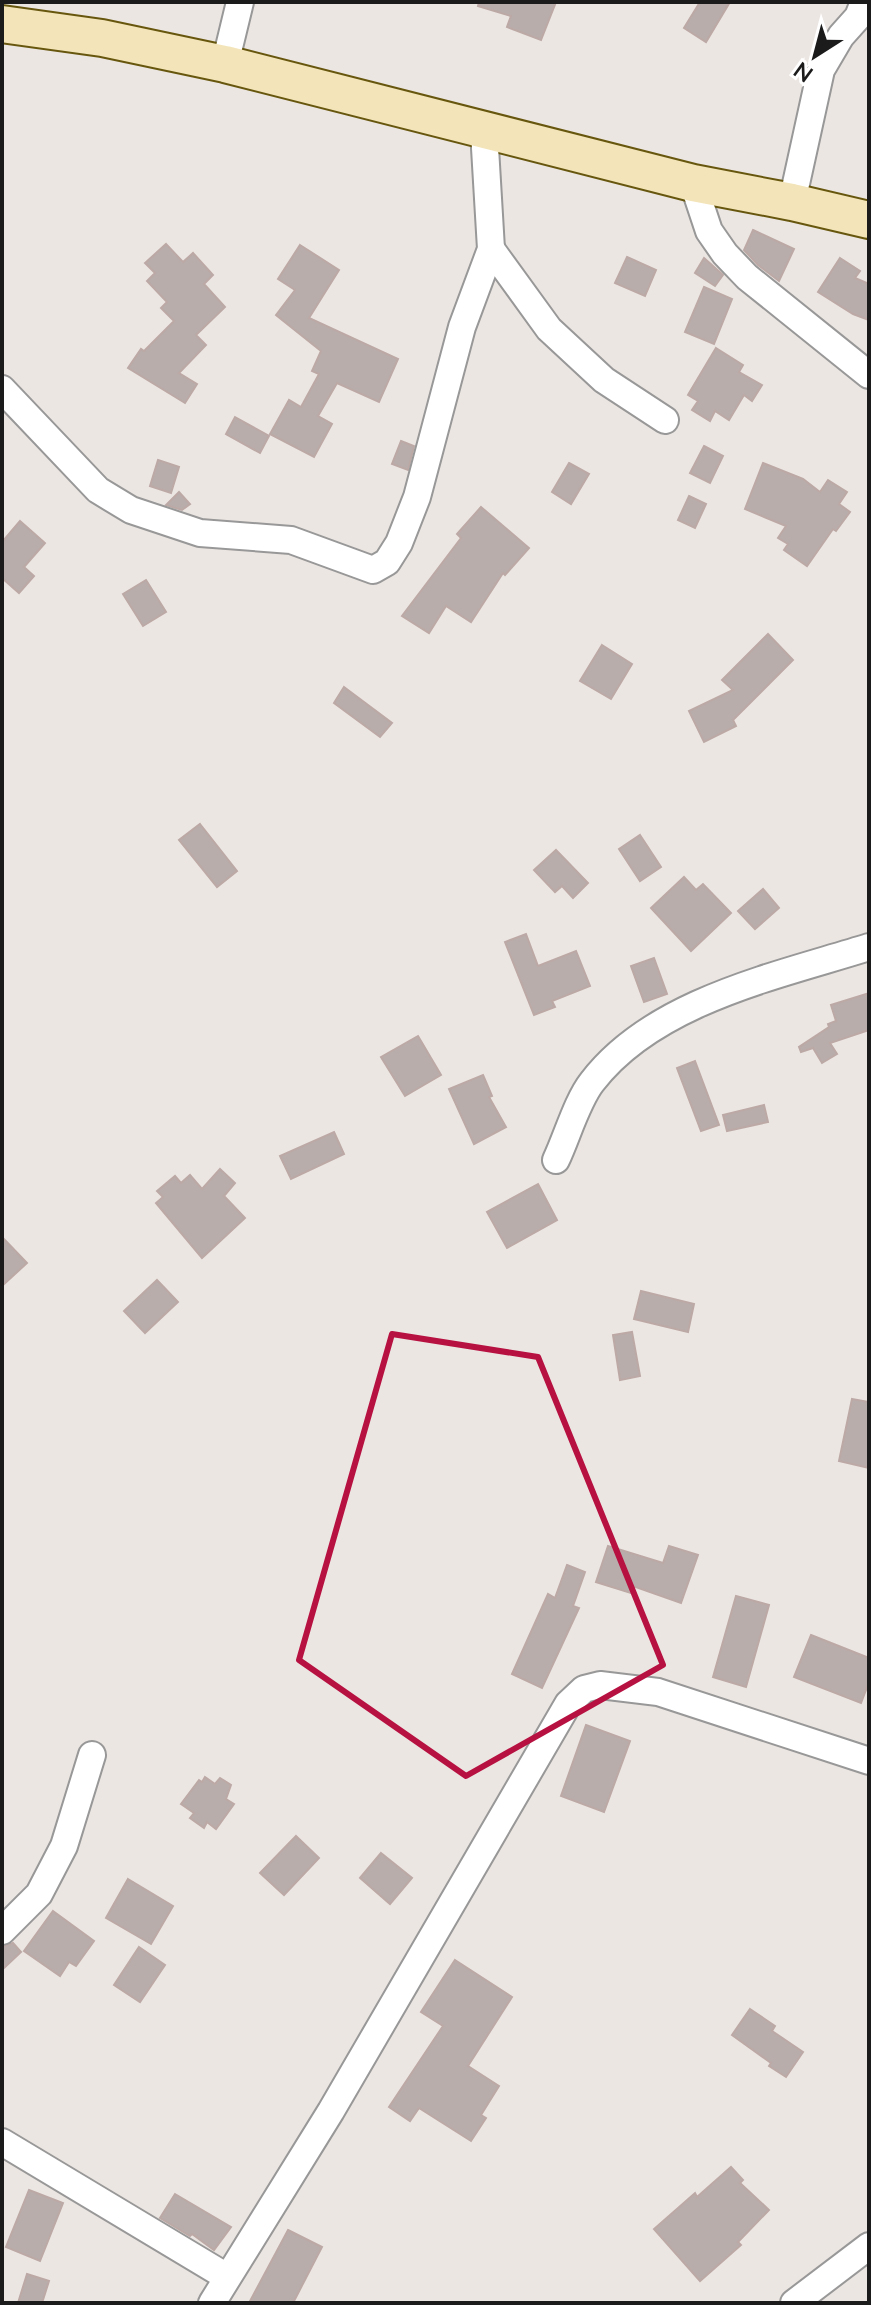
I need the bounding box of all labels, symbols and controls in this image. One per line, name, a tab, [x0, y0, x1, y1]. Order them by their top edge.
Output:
north arrow	[775, 16, 855, 96]
text: N	[788, 57, 818, 88]

